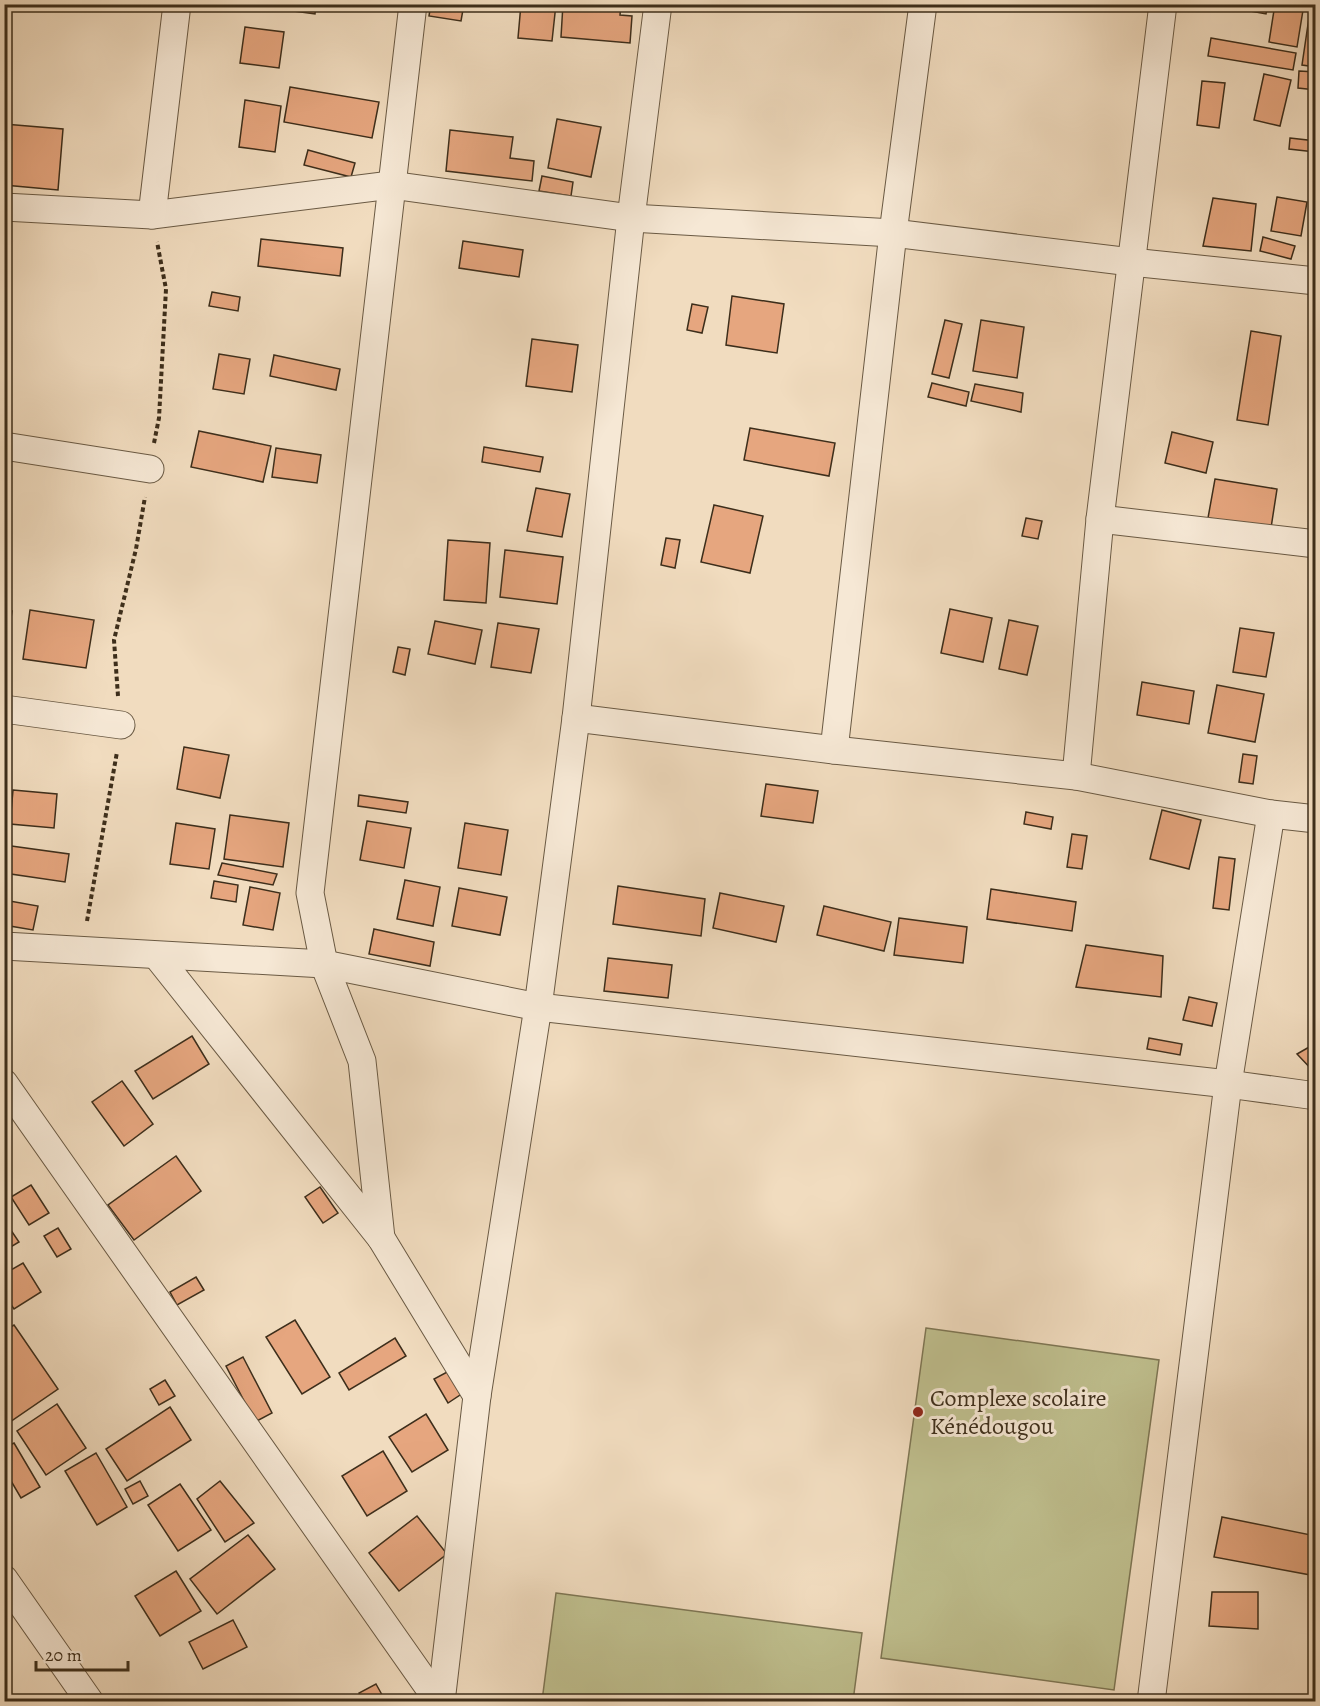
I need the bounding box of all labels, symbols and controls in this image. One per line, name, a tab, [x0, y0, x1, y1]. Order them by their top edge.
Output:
place label: Complexe scolaire Kénédougou	[930, 1382, 1107, 1442]
marker: Complexe scolaire Kénédougou	[911, 1405, 925, 1419]
scale bar	[36, 1634, 128, 1672]
text: 20 m	[45, 1643, 82, 1667]

